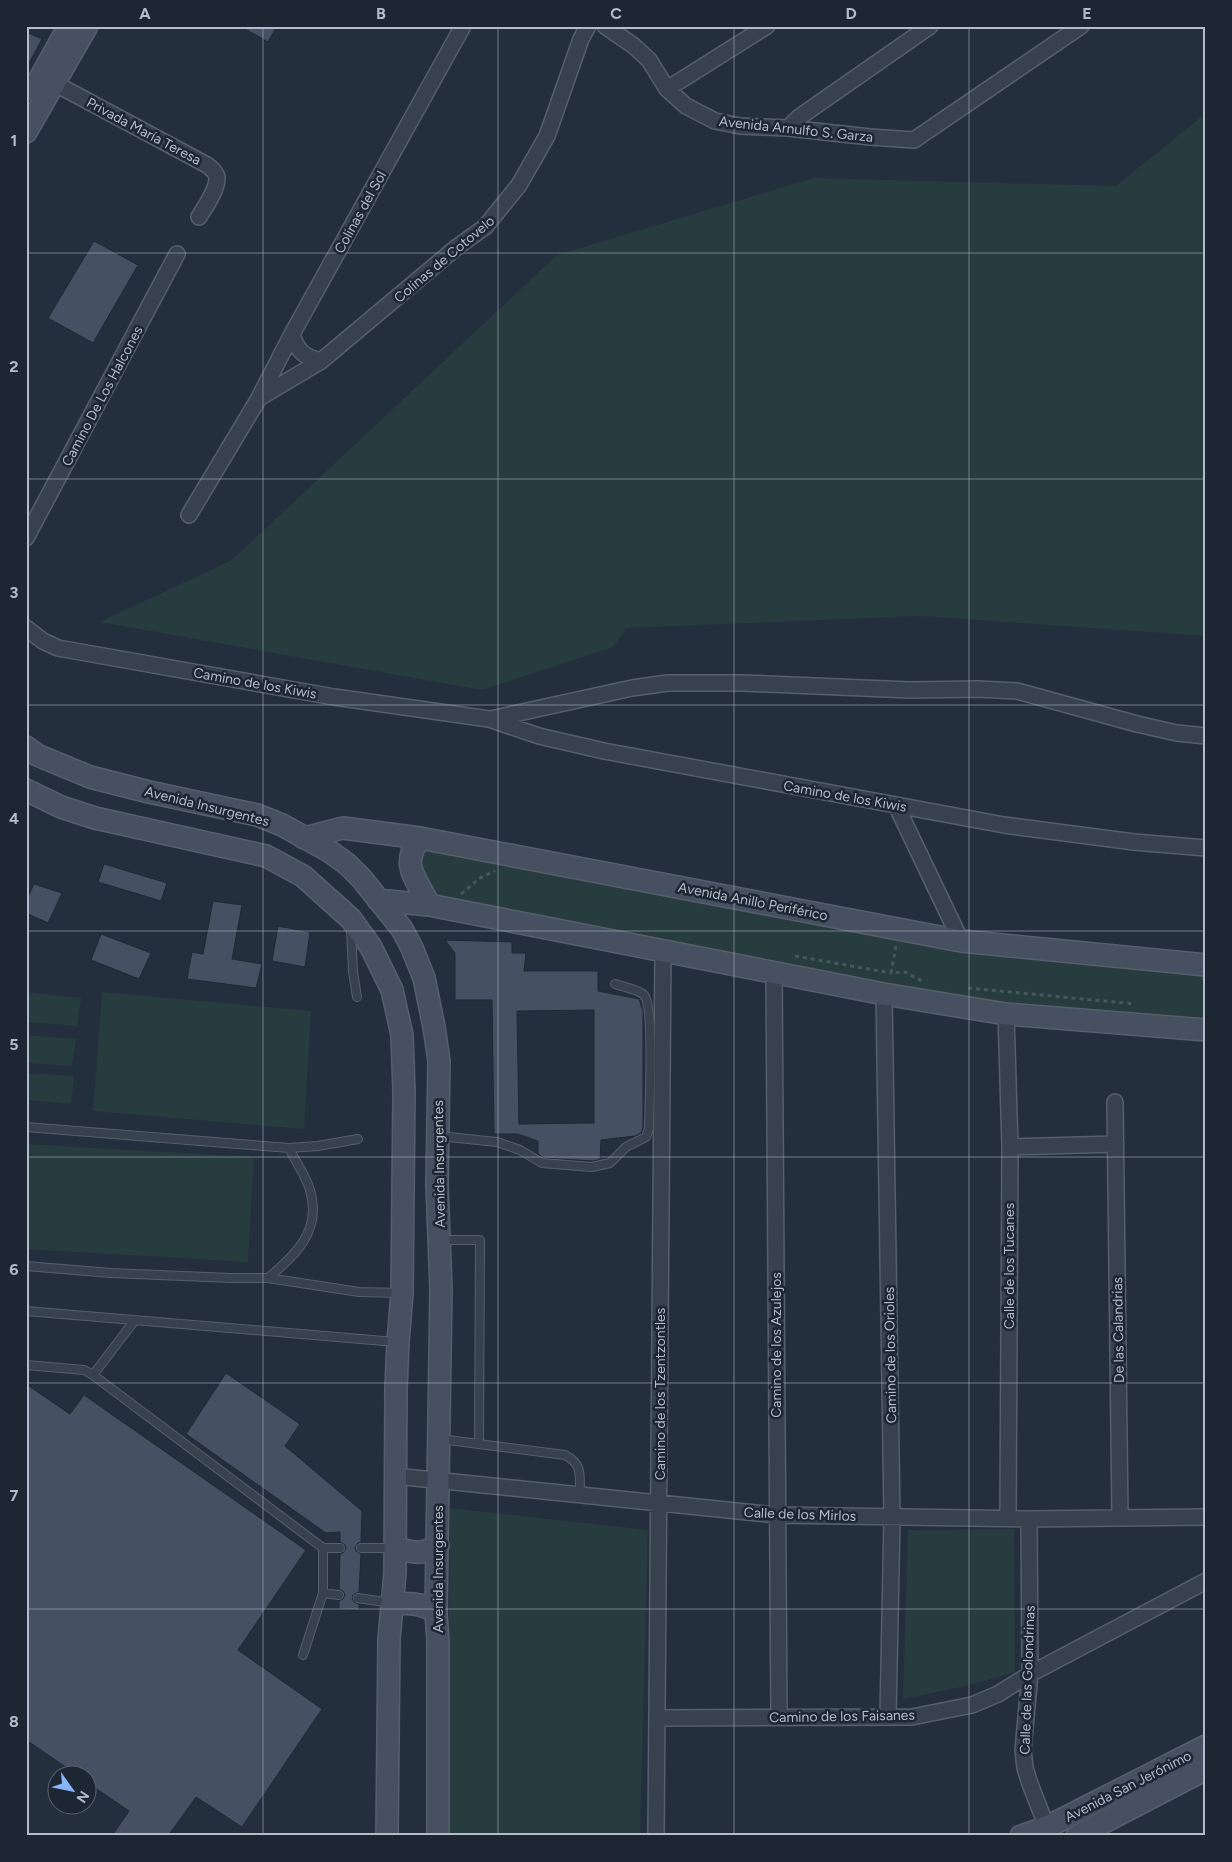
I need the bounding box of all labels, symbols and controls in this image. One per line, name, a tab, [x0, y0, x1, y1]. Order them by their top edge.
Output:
text: A	[139, 4, 151, 23]
text: B	[376, 4, 386, 23]
text: C	[610, 4, 622, 23]
text: D	[845, 4, 857, 23]
text: E	[1082, 4, 1092, 23]
street label: Privada María Teresa	[84, 94, 204, 169]
street label: Avenida Arnulfo S. Garza	[718, 113, 874, 146]
text: 1	[11, 131, 17, 150]
street label: Colinas del Sol	[331, 168, 390, 256]
street label: Colinas de Cotovelo	[391, 212, 498, 306]
street label: Camino De Los Halcones	[58, 323, 147, 469]
text: 2	[9, 357, 19, 376]
text: 3	[10, 583, 19, 602]
street label: Camino de los Kiwis	[192, 664, 318, 703]
street label: Camino de los Kiwis	[782, 777, 908, 816]
street label: Avenida Insurgentes	[143, 783, 271, 830]
text: 4	[9, 809, 19, 828]
street label: Avenida Anillo Periférico	[677, 879, 829, 924]
text: 5	[9, 1035, 19, 1054]
street label: Avenida Insurgentes	[430, 1100, 449, 1228]
street label: Calle de los Tucanes	[1001, 1203, 1018, 1329]
text: 6	[9, 1260, 19, 1279]
street label: Camino de los Azulejos	[768, 1272, 785, 1418]
street label: De las Calandrias	[1109, 1277, 1128, 1383]
street label: Camino de los Orioles	[881, 1287, 900, 1423]
street label: Camino de los Tzentzontles	[652, 1308, 669, 1480]
text: 7	[10, 1486, 19, 1505]
street label: Calle de los Mirlos	[743, 1504, 857, 1525]
street label: Avenida Insurgentes	[430, 1505, 447, 1633]
street label: Calle de las Golondrinas	[1016, 1605, 1039, 1755]
street label: Camino de los Faisanes	[769, 1707, 915, 1726]
text: 8	[9, 1712, 19, 1731]
street label: Avenida San Jerónimo	[1062, 1747, 1194, 1826]
north arrow	[48, 1764, 98, 1814]
text: N	[72, 1788, 93, 1806]

